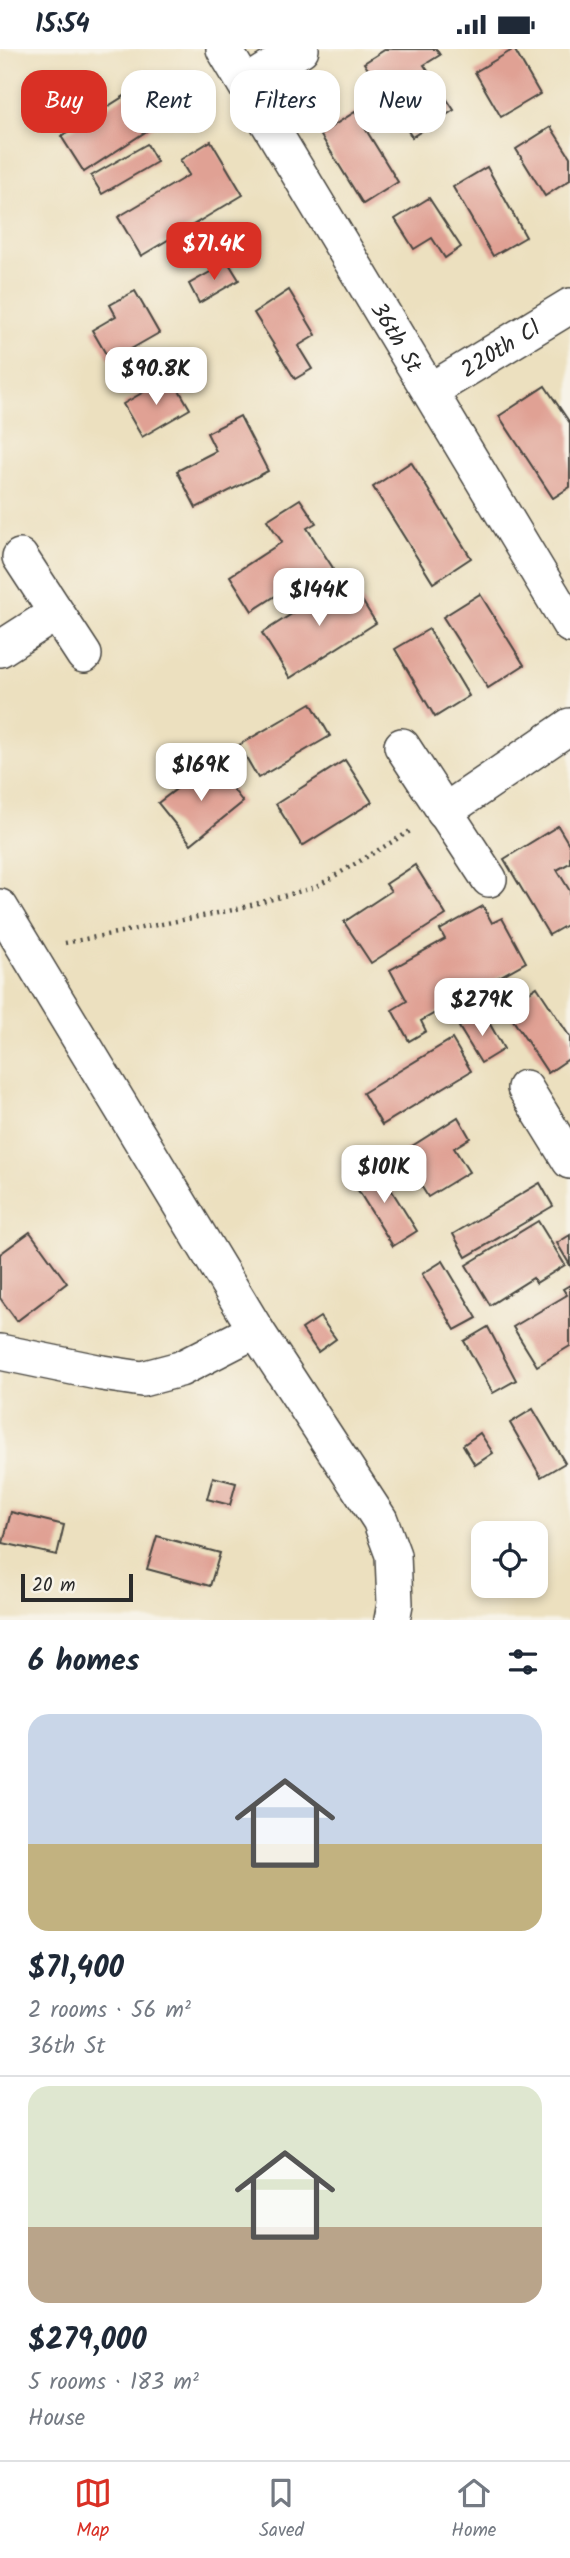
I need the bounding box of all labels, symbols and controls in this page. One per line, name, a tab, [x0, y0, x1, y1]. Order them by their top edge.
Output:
text: 15:54	[35, 4, 90, 46]
chip: Buy	[21, 70, 107, 133]
chip: Rent	[121, 70, 216, 133]
chip: Filters	[230, 70, 340, 133]
chip: New	[354, 70, 446, 133]
pin: $71.4K	[157, 223, 271, 282]
text: $71.4K	[182, 227, 246, 263]
street label: 36th St	[360, 296, 431, 381]
street label: 220th Cl	[454, 312, 548, 388]
pin: $90.8K	[99, 347, 213, 407]
text: $90.8K	[121, 352, 191, 388]
pin: $144K	[270, 569, 368, 628]
text: $144K	[289, 573, 349, 609]
pin: $169K	[152, 743, 250, 803]
text: $169K	[172, 748, 230, 784]
pin: $279K	[433, 979, 531, 1038]
text: $279K	[450, 983, 514, 1019]
pin: $101K	[335, 1145, 433, 1205]
text: $101K	[357, 1150, 411, 1186]
map controls	[471, 1521, 548, 1598]
button: locate	[471, 1521, 548, 1598]
scale bar	[21, 1571, 133, 1603]
text: 20 m	[32, 1571, 75, 1601]
text: 6 homes	[28, 1638, 140, 1686]
icon: filters	[504, 1643, 542, 1681]
icon: home	[222, 1760, 348, 1886]
text: $71,400	[28, 1945, 124, 1993]
text: 2 rooms · 56 m²	[28, 1993, 191, 2029]
text: 36th St	[28, 2029, 106, 2065]
icon: home	[222, 2132, 348, 2258]
text: $279,000	[28, 2317, 147, 2365]
text: 5 rooms · 183 m²	[28, 2365, 199, 2401]
text: House	[28, 2401, 85, 2437]
tab: Map	[74, 2474, 112, 2546]
tab: Saved	[259, 2474, 304, 2546]
tab: Home	[451, 2474, 496, 2546]

